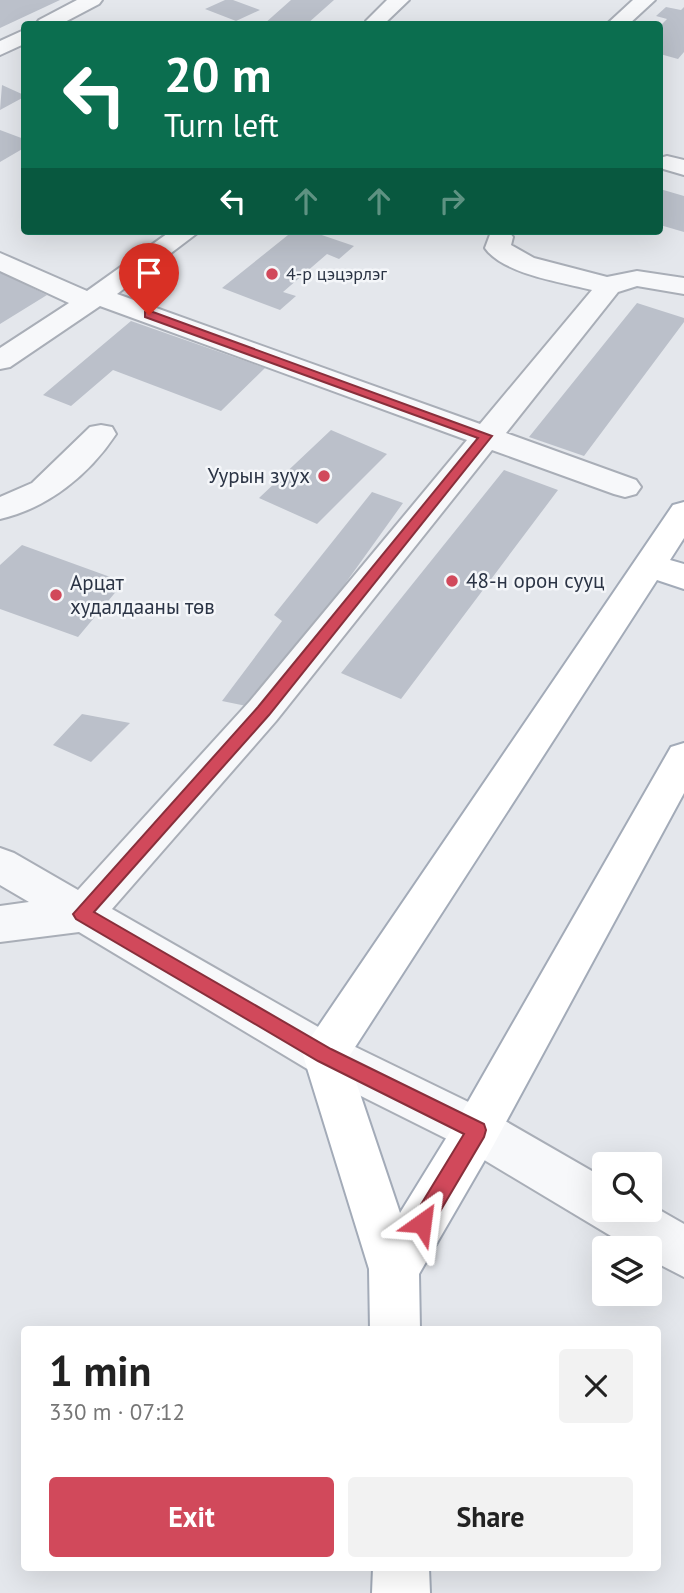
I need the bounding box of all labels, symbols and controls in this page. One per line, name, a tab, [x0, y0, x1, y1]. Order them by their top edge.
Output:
text: 20 m	[164, 42, 271, 106]
icon: left	[49, 49, 140, 140]
text: Turn left	[164, 104, 279, 146]
icon: left	[214, 182, 252, 220]
icon: ahead	[287, 182, 325, 220]
icon: ahead	[360, 182, 398, 220]
icon: right	[433, 182, 471, 220]
pin	[119, 243, 179, 315]
icon: arrive	[130, 254, 168, 292]
place label: 4-р цэцэрлэг	[286, 262, 387, 285]
marker: 4-р цэцэрлэг	[264, 266, 280, 282]
place label: Уурын зуух	[208, 462, 310, 489]
marker: Уурын зуух	[316, 468, 332, 484]
place label: 48-н орон сууц	[466, 567, 605, 594]
place label: Арцат худалдааны төв	[70, 569, 215, 620]
marker: 48-н орон сууц	[444, 573, 460, 589]
marker: Арцат худалдааны төв	[48, 587, 64, 603]
map controls	[592, 1152, 662, 1306]
button: search	[592, 1152, 662, 1222]
position arrow	[385, 1186, 459, 1260]
button: layers	[592, 1236, 662, 1306]
text: 1 min	[49, 1343, 151, 1398]
button: close	[559, 1349, 633, 1423]
text: 330 m · 07:12	[49, 1397, 185, 1426]
button: Exit	[49, 1477, 334, 1557]
button: Share	[348, 1477, 633, 1557]

